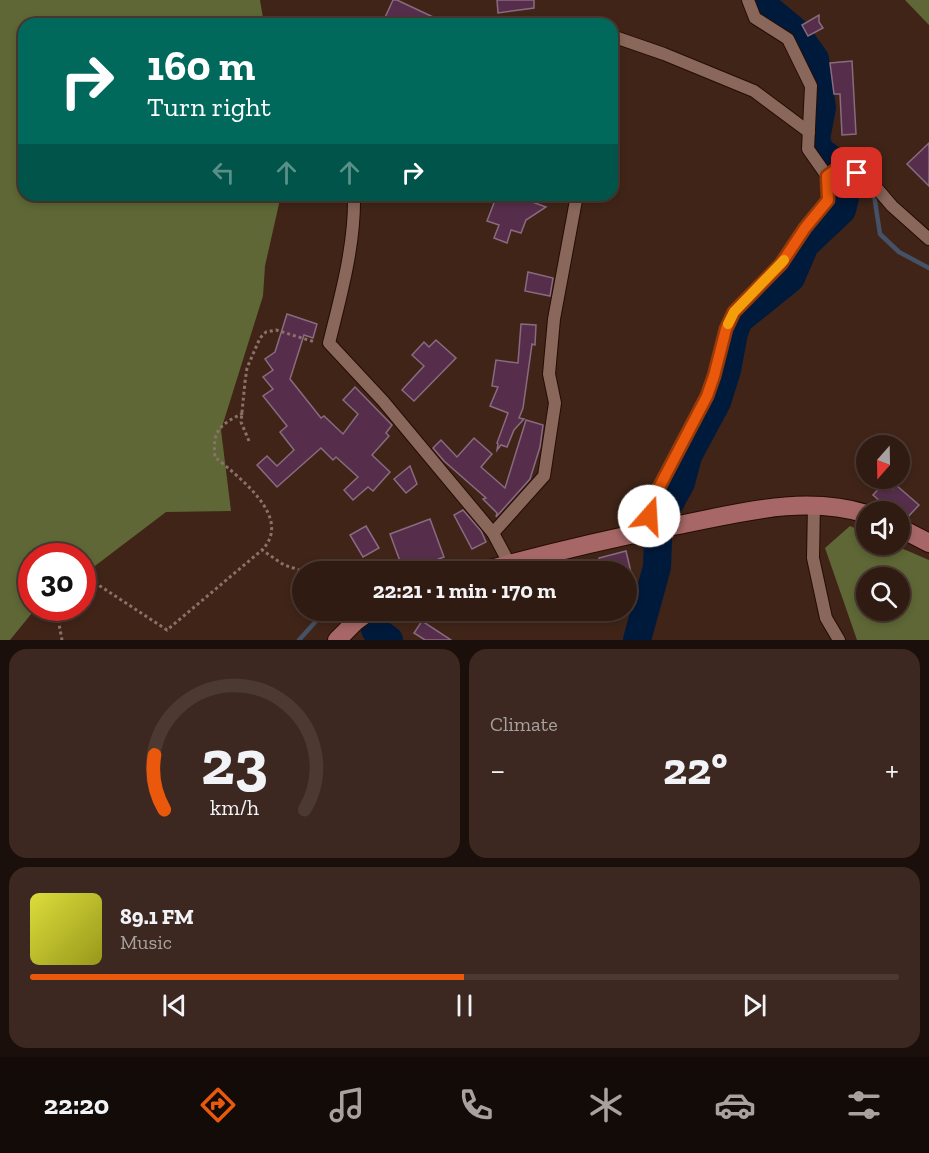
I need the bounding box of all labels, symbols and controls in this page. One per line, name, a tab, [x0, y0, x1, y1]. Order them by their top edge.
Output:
text: 160 m	[147, 40, 255, 91]
icon: right	[48, 42, 126, 120]
text: Turn right	[147, 91, 271, 123]
pin	[831, 147, 882, 198]
icon: left	[207, 156, 240, 189]
icon: ahead	[270, 156, 303, 189]
icon: ahead	[333, 156, 366, 189]
icon: right	[396, 156, 429, 189]
icon: arrive	[840, 156, 873, 189]
north arrow	[856, 435, 910, 489]
map controls	[856, 435, 910, 621]
position arrow	[617, 484, 681, 548]
button: sound	[856, 501, 910, 555]
speed limit sign: 30	[18, 543, 96, 621]
button: search	[856, 567, 910, 621]
text: 22:21 · 1 min · 170 m	[373, 577, 556, 604]
text: Climate	[490, 712, 558, 736]
text: 23	[201, 725, 268, 800]
text: 22°	[663, 742, 728, 796]
text: −	[490, 750, 505, 789]
text: +	[885, 750, 899, 789]
text: km/h	[210, 796, 259, 821]
text: 89.1 FM	[120, 903, 194, 930]
text: Music	[120, 930, 172, 954]
icon: previous	[158, 989, 191, 1022]
icon: pause	[448, 989, 481, 1022]
icon: next	[738, 989, 771, 1022]
icon: directions	[197, 1084, 239, 1126]
icon: music	[326, 1084, 368, 1126]
icon: phone	[455, 1084, 497, 1126]
icon: climate	[585, 1084, 627, 1126]
icon: car	[714, 1084, 756, 1126]
icon: filters	[843, 1084, 885, 1126]
text: 22:20	[44, 1089, 109, 1121]

